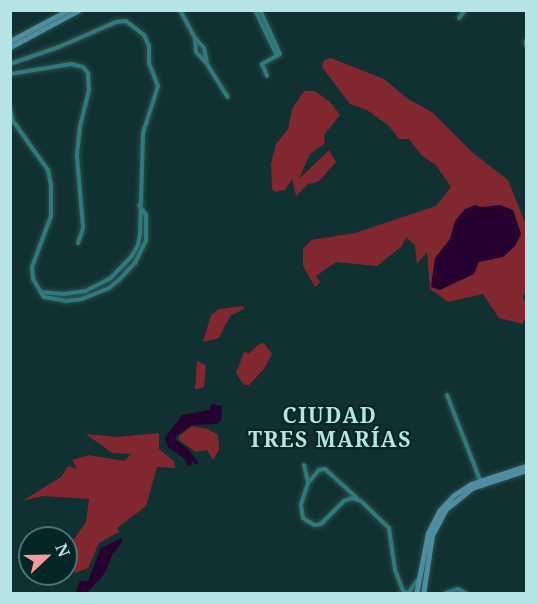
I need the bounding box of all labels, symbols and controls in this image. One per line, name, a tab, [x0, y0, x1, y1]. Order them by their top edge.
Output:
district label: CIUDAD TRES MARÍAS	[248, 402, 412, 452]
north arrow	[18, 526, 78, 586]
text: N	[50, 540, 75, 560]

